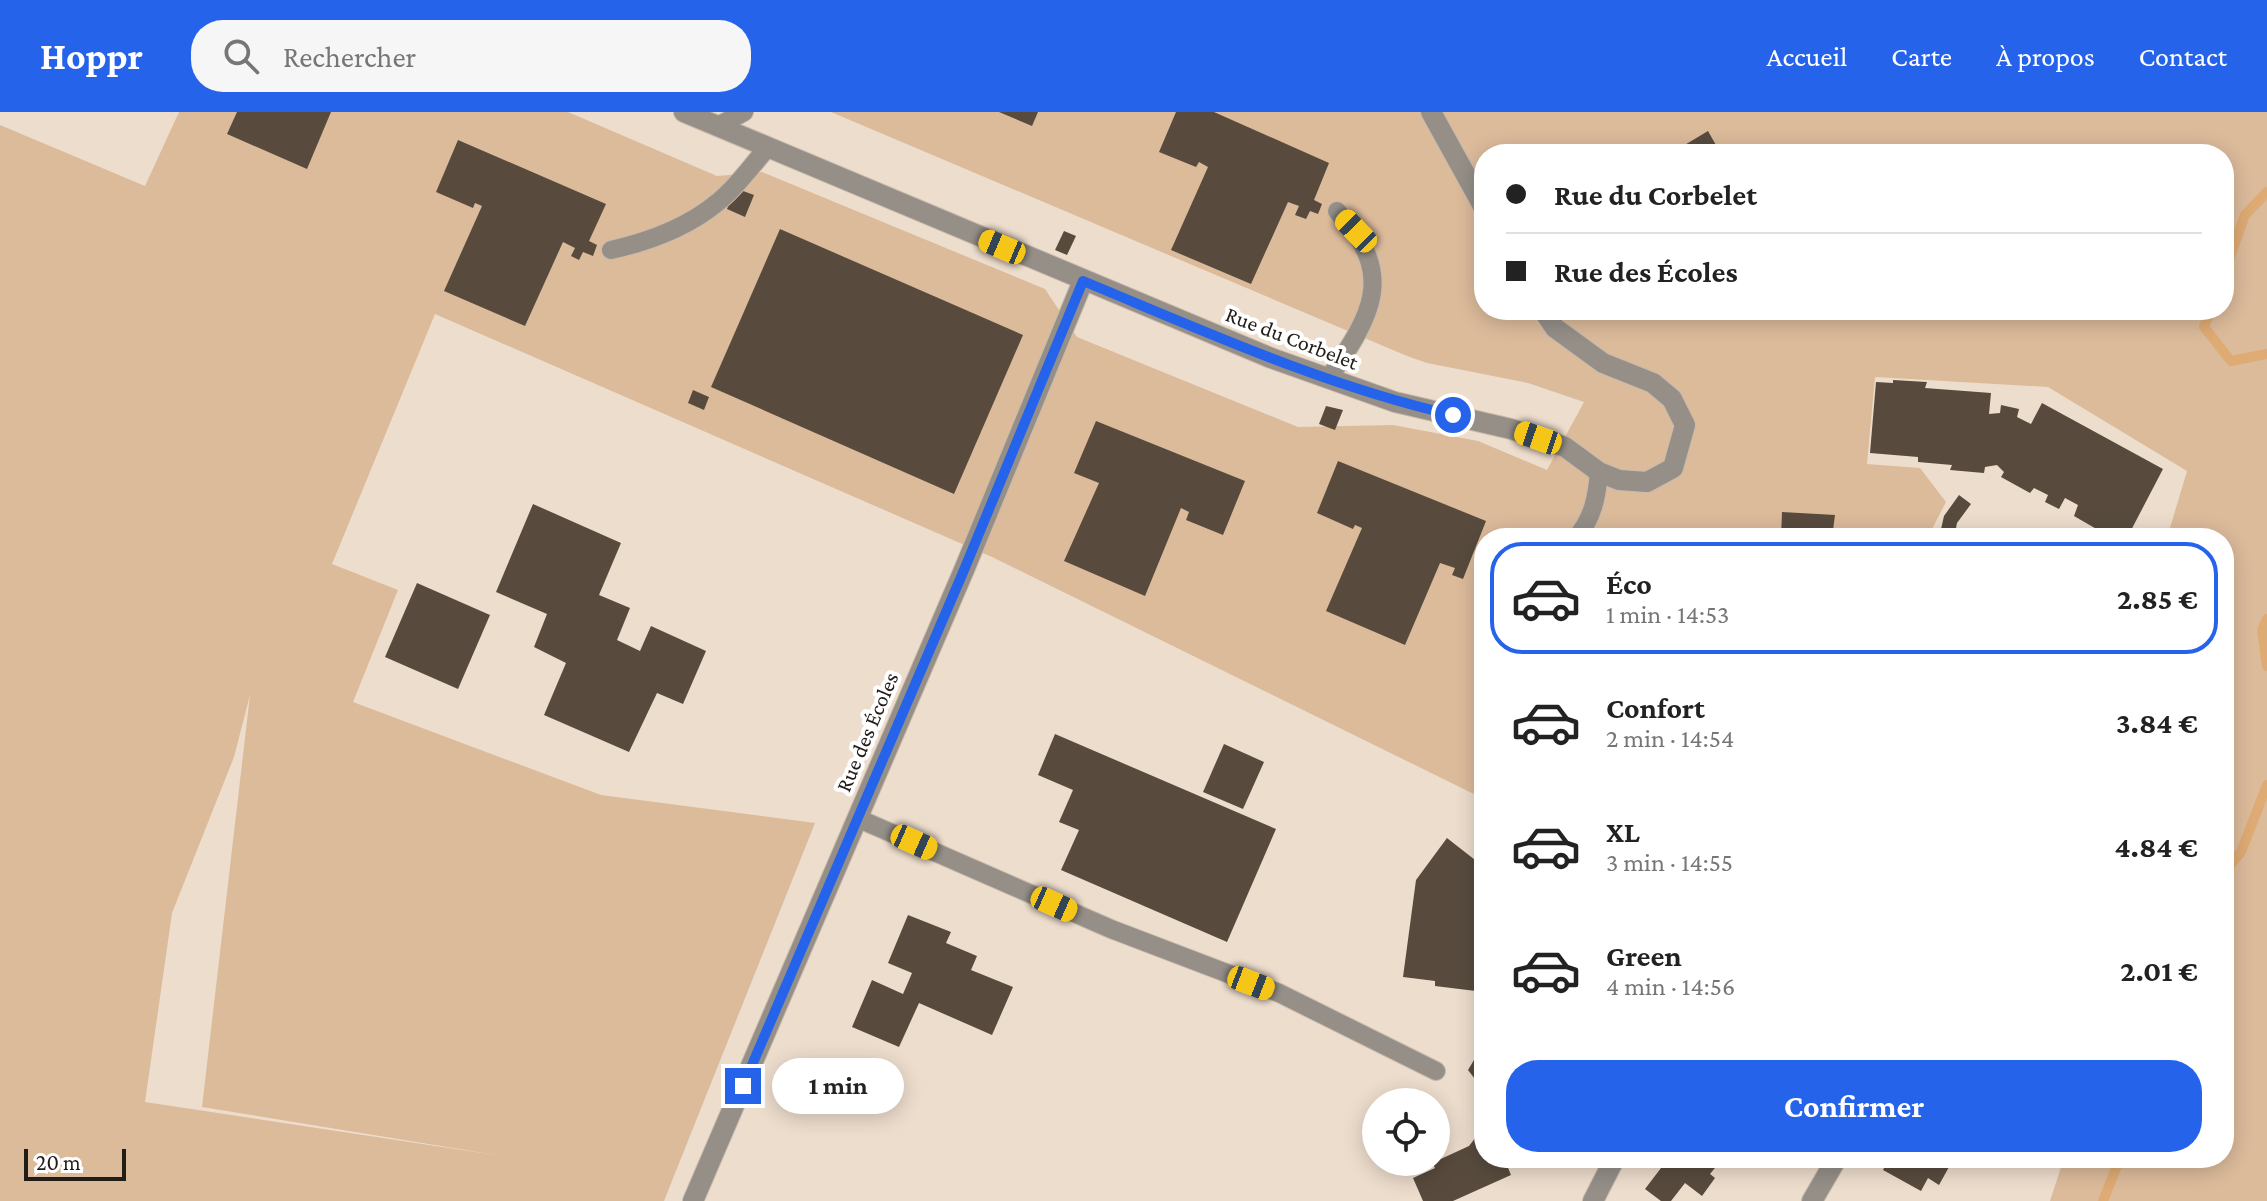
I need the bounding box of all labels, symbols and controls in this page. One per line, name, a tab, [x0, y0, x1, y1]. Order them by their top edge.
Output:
search box	[191, 20, 751, 92]
icon: search	[219, 34, 263, 78]
text: Hoppr	[40, 35, 143, 77]
text: Rechercher	[283, 40, 416, 73]
text: Accueil	[1767, 41, 1847, 72]
text: Carte	[1891, 41, 1952, 72]
text: À propos	[1996, 41, 2095, 72]
text: Contact	[2139, 41, 2227, 72]
text: Rue du Corbelet	[1554, 178, 1757, 211]
car	[1331, 205, 1381, 257]
car	[975, 227, 1029, 267]
text: Rue des Écoles	[1554, 255, 1738, 288]
street label: Rue du Corbelet	[1222, 301, 1362, 375]
route start	[1435, 397, 1471, 433]
car	[1511, 419, 1565, 457]
icon: car	[1510, 562, 1582, 634]
text: Éco	[1606, 567, 1652, 600]
text: 2.85 €	[2117, 582, 2198, 615]
text: 1 min · 14:53	[1606, 600, 1729, 629]
street label: Rue des Écoles	[831, 668, 903, 796]
icon: car	[1510, 686, 1582, 758]
text: Confort	[1606, 691, 1705, 724]
text: 3.84 €	[2116, 706, 2198, 739]
text: 2 min · 14:54	[1606, 724, 1734, 753]
icon: car	[1510, 810, 1582, 882]
text: XL	[1606, 815, 1640, 848]
car	[887, 821, 941, 863]
text: 4.84 €	[2114, 830, 2198, 863]
text: 3 min · 14:55	[1606, 848, 1733, 877]
car	[1027, 883, 1081, 925]
icon: car	[1510, 934, 1582, 1006]
text: Green	[1606, 939, 1682, 972]
text: 2.01 €	[2120, 954, 2198, 987]
car	[1224, 963, 1278, 1003]
text: 4 min · 14:56	[1606, 972, 1735, 1001]
callout: 1 min	[771, 1058, 903, 1114]
button: Confirmer	[1506, 1060, 2202, 1152]
route end	[725, 1068, 761, 1104]
text: 1 min	[808, 1071, 868, 1100]
map controls	[1362, 1088, 1450, 1176]
button: locate	[1362, 1088, 1450, 1176]
scale bar	[24, 1145, 126, 1181]
text: 20 m	[36, 1150, 81, 1175]

